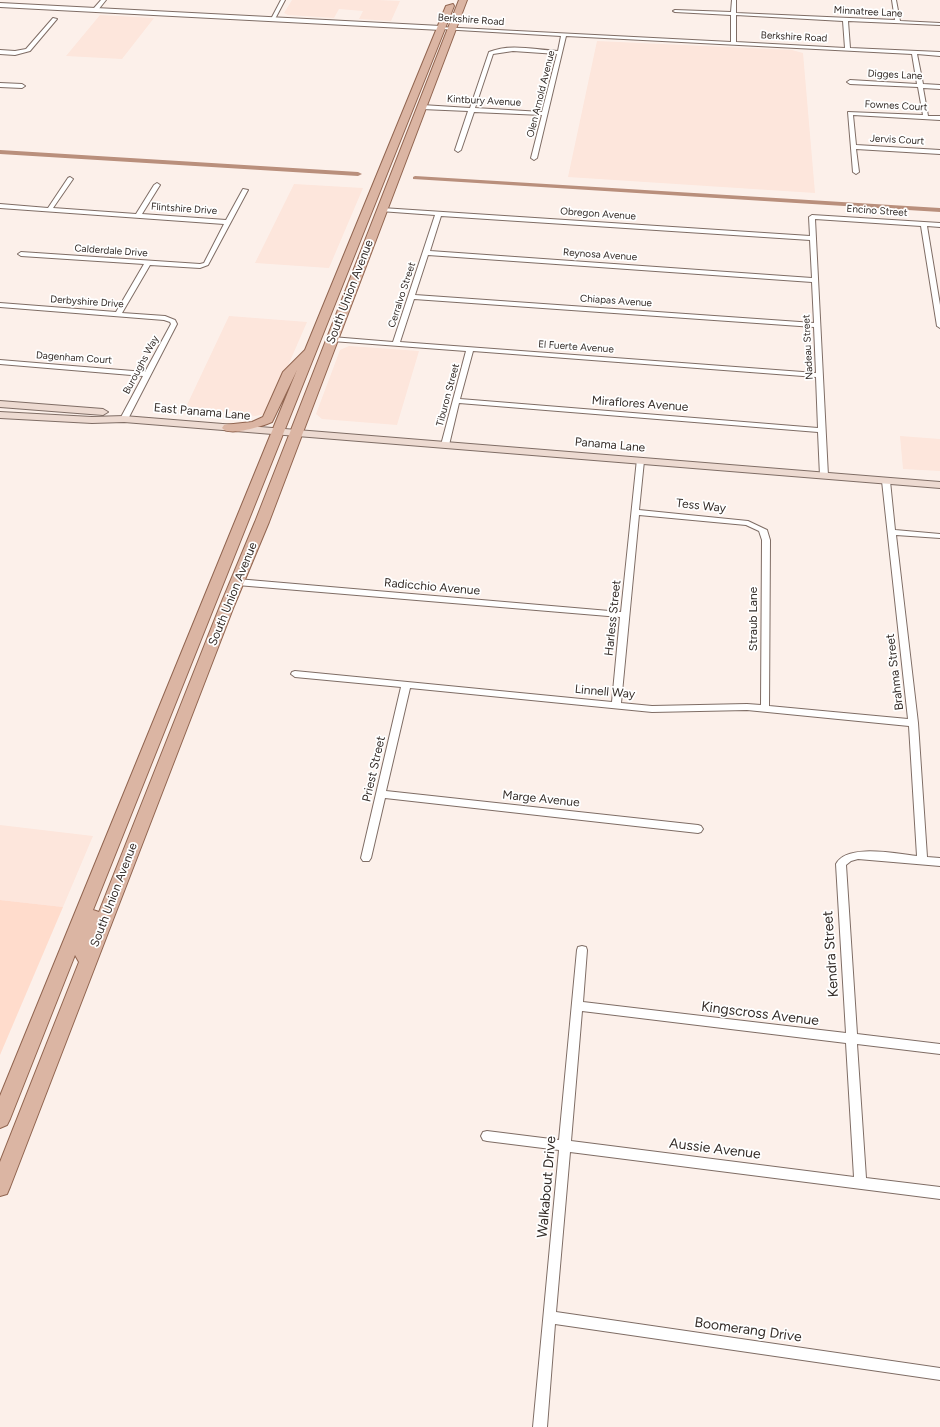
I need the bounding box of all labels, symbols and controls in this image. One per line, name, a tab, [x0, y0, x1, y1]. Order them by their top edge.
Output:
street label: Minnatree Lane	[833, 4, 903, 20]
street label: Berkshire Road	[437, 12, 505, 28]
street label: Berkshire Road	[760, 29, 828, 45]
street label: Olen Arnold Avenue	[524, 49, 558, 139]
street label: Digges Lane	[867, 68, 923, 82]
street label: Kintbury Avenue	[447, 93, 521, 109]
street label: Fownes Court	[864, 98, 928, 114]
street label: Jervis Court	[870, 133, 924, 147]
street label: Flintshire Drive	[151, 201, 217, 217]
street label: Encino Street	[846, 203, 908, 219]
street label: Obregon Avenue	[560, 205, 636, 223]
street label: South Union Avenue	[323, 238, 377, 346]
street label: Calderdale Drive	[74, 242, 148, 260]
street label: Reynosa Avenue	[563, 246, 637, 264]
street label: Cerralvo Street	[386, 261, 418, 329]
street label: Chiapas Avenue	[580, 292, 652, 310]
street label: Derbyshire Drive	[50, 293, 124, 311]
street label: Nadeau Street	[800, 314, 816, 380]
street label: Buroughs Way	[121, 334, 161, 396]
street label: El Fuerte Avenue	[538, 338, 614, 356]
street label: Dagenham Court	[36, 349, 112, 367]
street label: Tiburon Street	[434, 362, 462, 428]
street label: Miraflores Avenue	[591, 393, 689, 415]
street label: East Panama Lane	[153, 401, 251, 423]
street label: Panama Lane	[574, 435, 646, 455]
street label: Tess Way	[675, 496, 727, 516]
street label: South Union Avenue	[206, 540, 260, 648]
street label: Radicchio Avenue	[383, 576, 481, 598]
street label: Harless Street	[602, 579, 624, 657]
street label: Straub Lane	[746, 587, 760, 651]
street label: Brahma Street	[883, 633, 907, 711]
street label: Linnell Way	[574, 682, 636, 702]
street label: Priest Street	[359, 735, 389, 803]
street label: Marge Avenue	[502, 788, 580, 810]
street label: South Union Avenue	[87, 841, 141, 949]
street label: Kendra Street	[820, 910, 842, 998]
street label: Kingscross Avenue	[700, 998, 820, 1030]
street label: Walkabout Drive	[534, 1135, 560, 1239]
street label: Aussie Avenue	[668, 1135, 762, 1163]
street label: Boomerang Drive	[693, 1314, 803, 1346]

